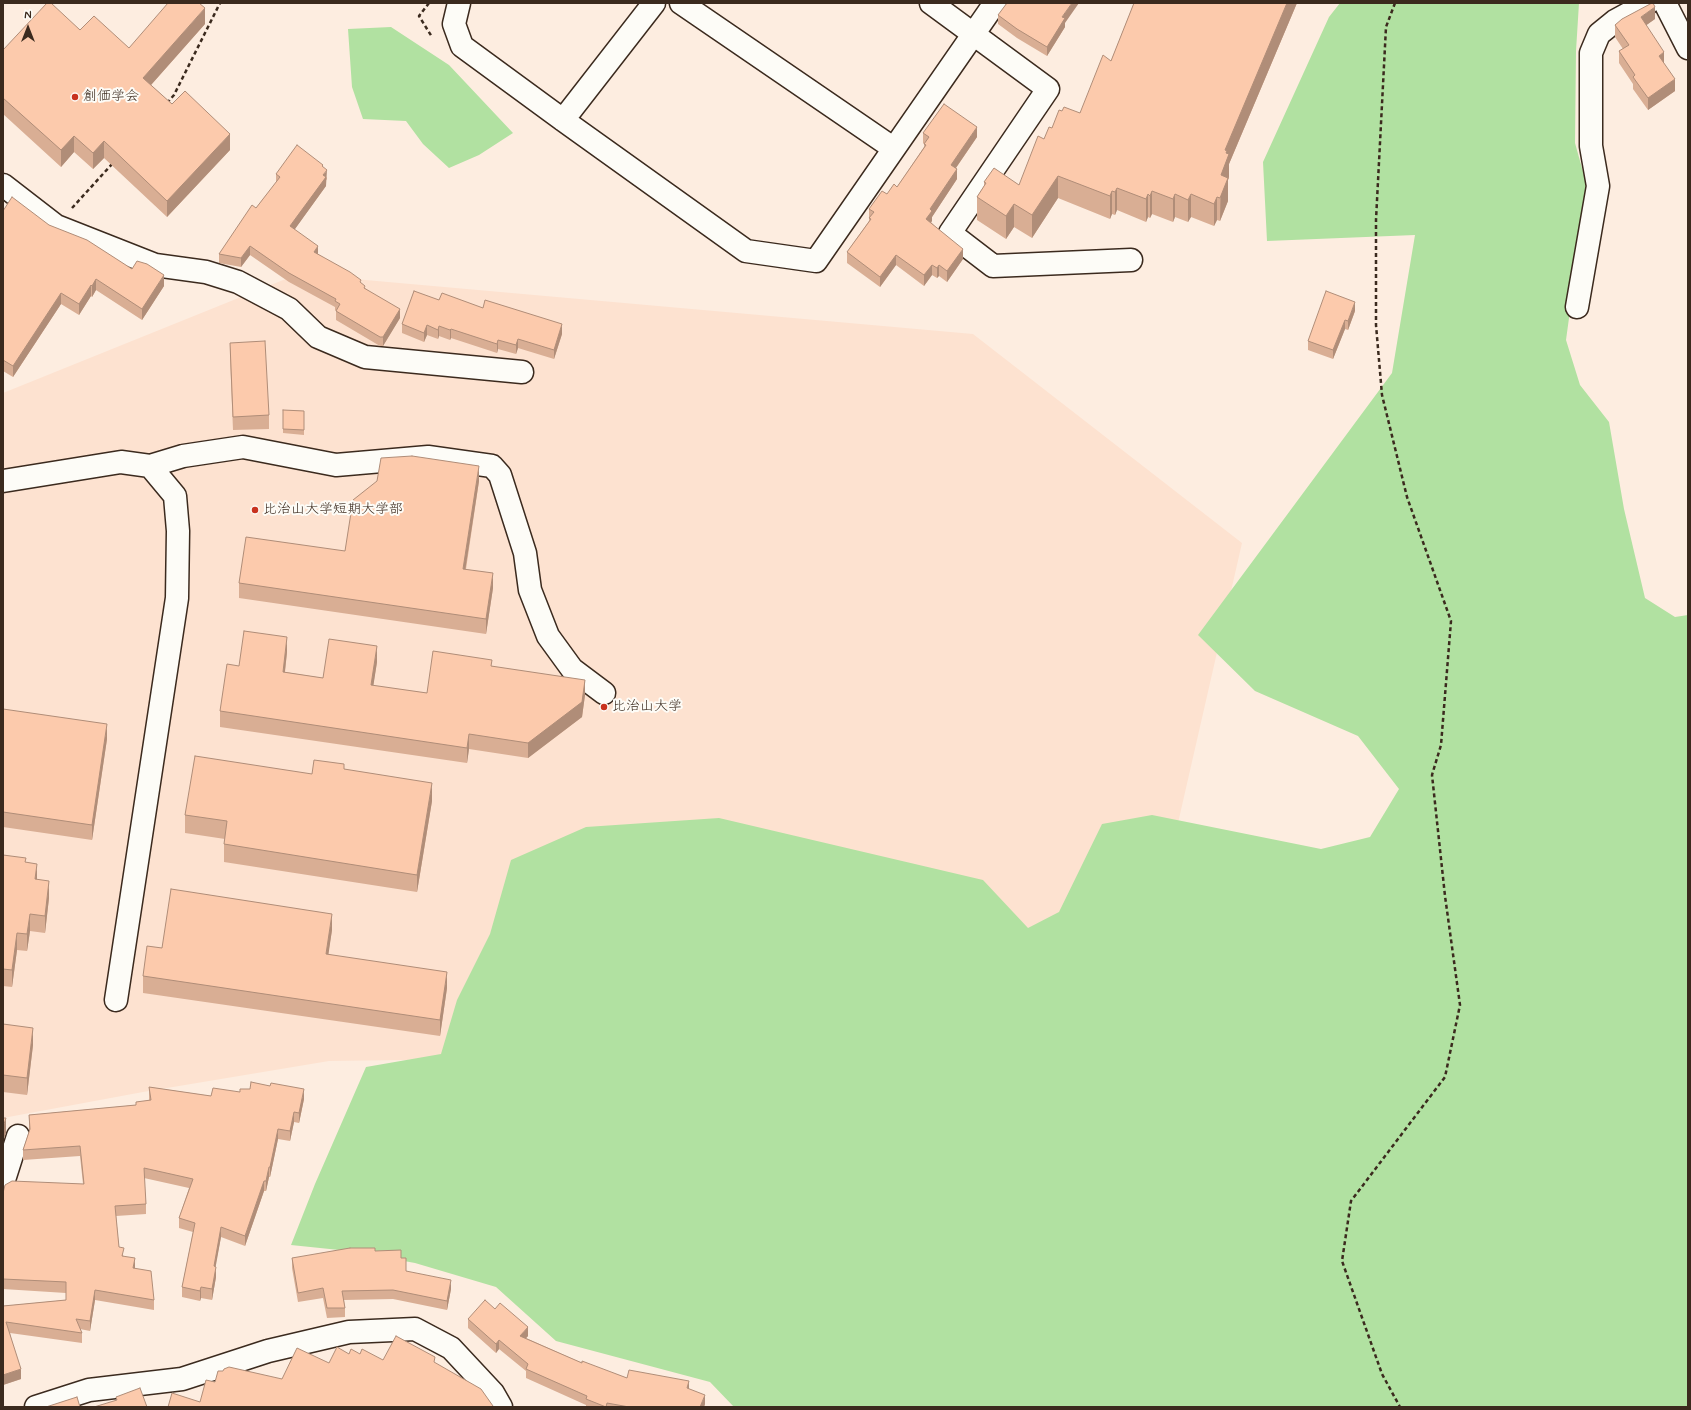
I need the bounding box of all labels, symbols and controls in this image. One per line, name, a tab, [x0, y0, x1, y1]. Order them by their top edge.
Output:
north arrow	[8, 8, 48, 48]
text: N	[24, 9, 32, 23]
place label: 創価学会	[83, 89, 139, 105]
marker: 創価学会	[70, 92, 80, 102]
place label: 比治山大学短期大学部	[263, 502, 403, 518]
marker: 比治山大学短期大学部	[250, 505, 260, 515]
place label: 比治山大学	[612, 699, 682, 715]
marker: 比治山大学	[599, 702, 609, 712]

